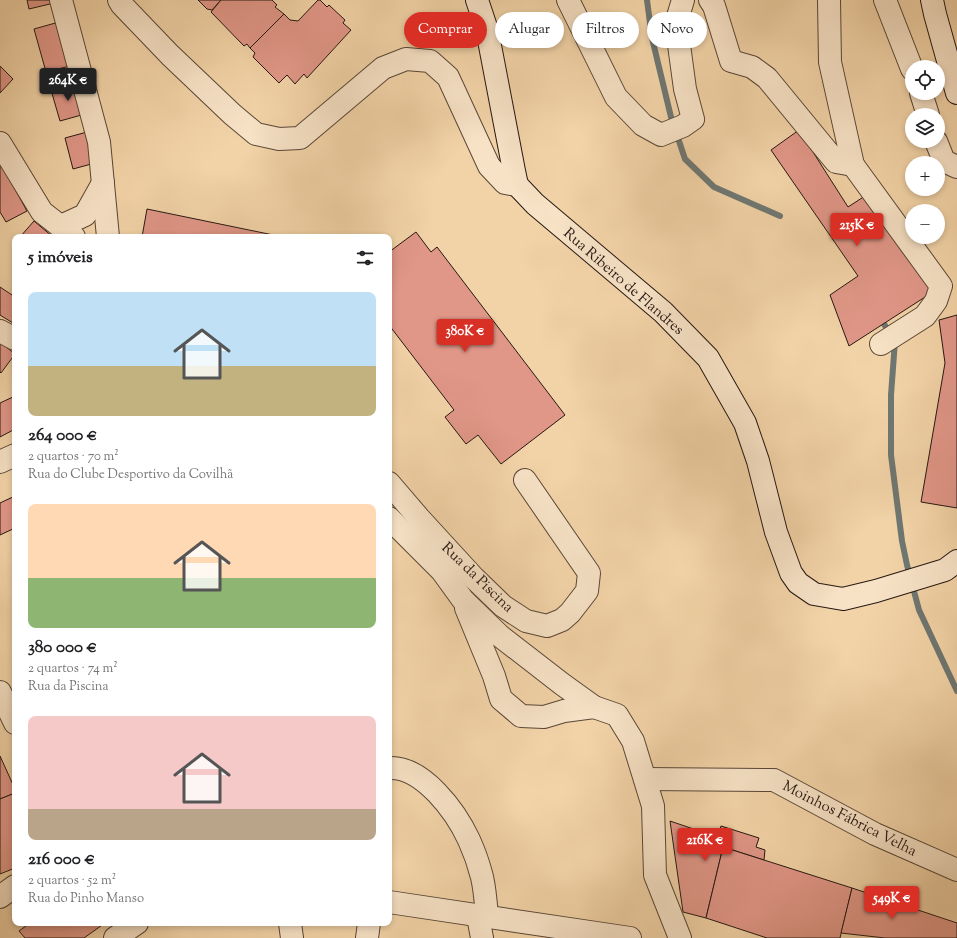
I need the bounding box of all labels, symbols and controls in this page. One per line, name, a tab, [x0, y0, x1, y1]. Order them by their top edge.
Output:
chip: Comprar	[404, 12, 487, 48]
chip: Alugar	[495, 12, 564, 48]
chip: Filtros	[572, 12, 639, 48]
chip: Novo	[647, 12, 707, 48]
map controls	[905, 60, 945, 244]
button: locate	[905, 60, 945, 100]
pin: 264K €	[35, 68, 101, 102]
text: 264K €	[48, 72, 88, 90]
button: layers	[905, 108, 945, 148]
button: +	[905, 156, 945, 196]
button: −	[905, 204, 945, 244]
pin: 215K €	[824, 213, 890, 247]
text: 215K €	[839, 217, 875, 235]
street label: Rua Ribeiro de Flandres	[558, 224, 688, 341]
text: 5 imóveis	[28, 246, 93, 270]
icon: filters	[354, 247, 376, 269]
icon: home	[166, 318, 238, 390]
pin: 380K €	[432, 319, 498, 353]
text: 380K €	[446, 323, 484, 341]
text: 264 000 €	[28, 424, 97, 448]
text: 2 quartos · 70 m²	[28, 448, 119, 466]
text: Rua do Clube Desportivo da Covilhã	[28, 466, 233, 484]
icon: home	[166, 530, 238, 602]
street label: Rua da Piscina	[436, 538, 518, 618]
text: 380 000 €	[28, 636, 97, 660]
text: 2 quartos · 74 m²	[28, 660, 118, 678]
text: Rua da Piscina	[28, 678, 109, 696]
icon: home	[166, 742, 238, 814]
street label: Moinhos Fábrica Velha	[779, 776, 920, 862]
pin: 216K €	[672, 828, 738, 862]
text: 216K €	[686, 832, 724, 850]
text: 216 000 €	[28, 848, 95, 872]
text: 2 quartos · 52 m²	[28, 872, 116, 890]
pin: 549K €	[859, 886, 925, 920]
text: Rua do Pinho Manso	[28, 890, 144, 908]
text: 549K €	[873, 890, 911, 908]

